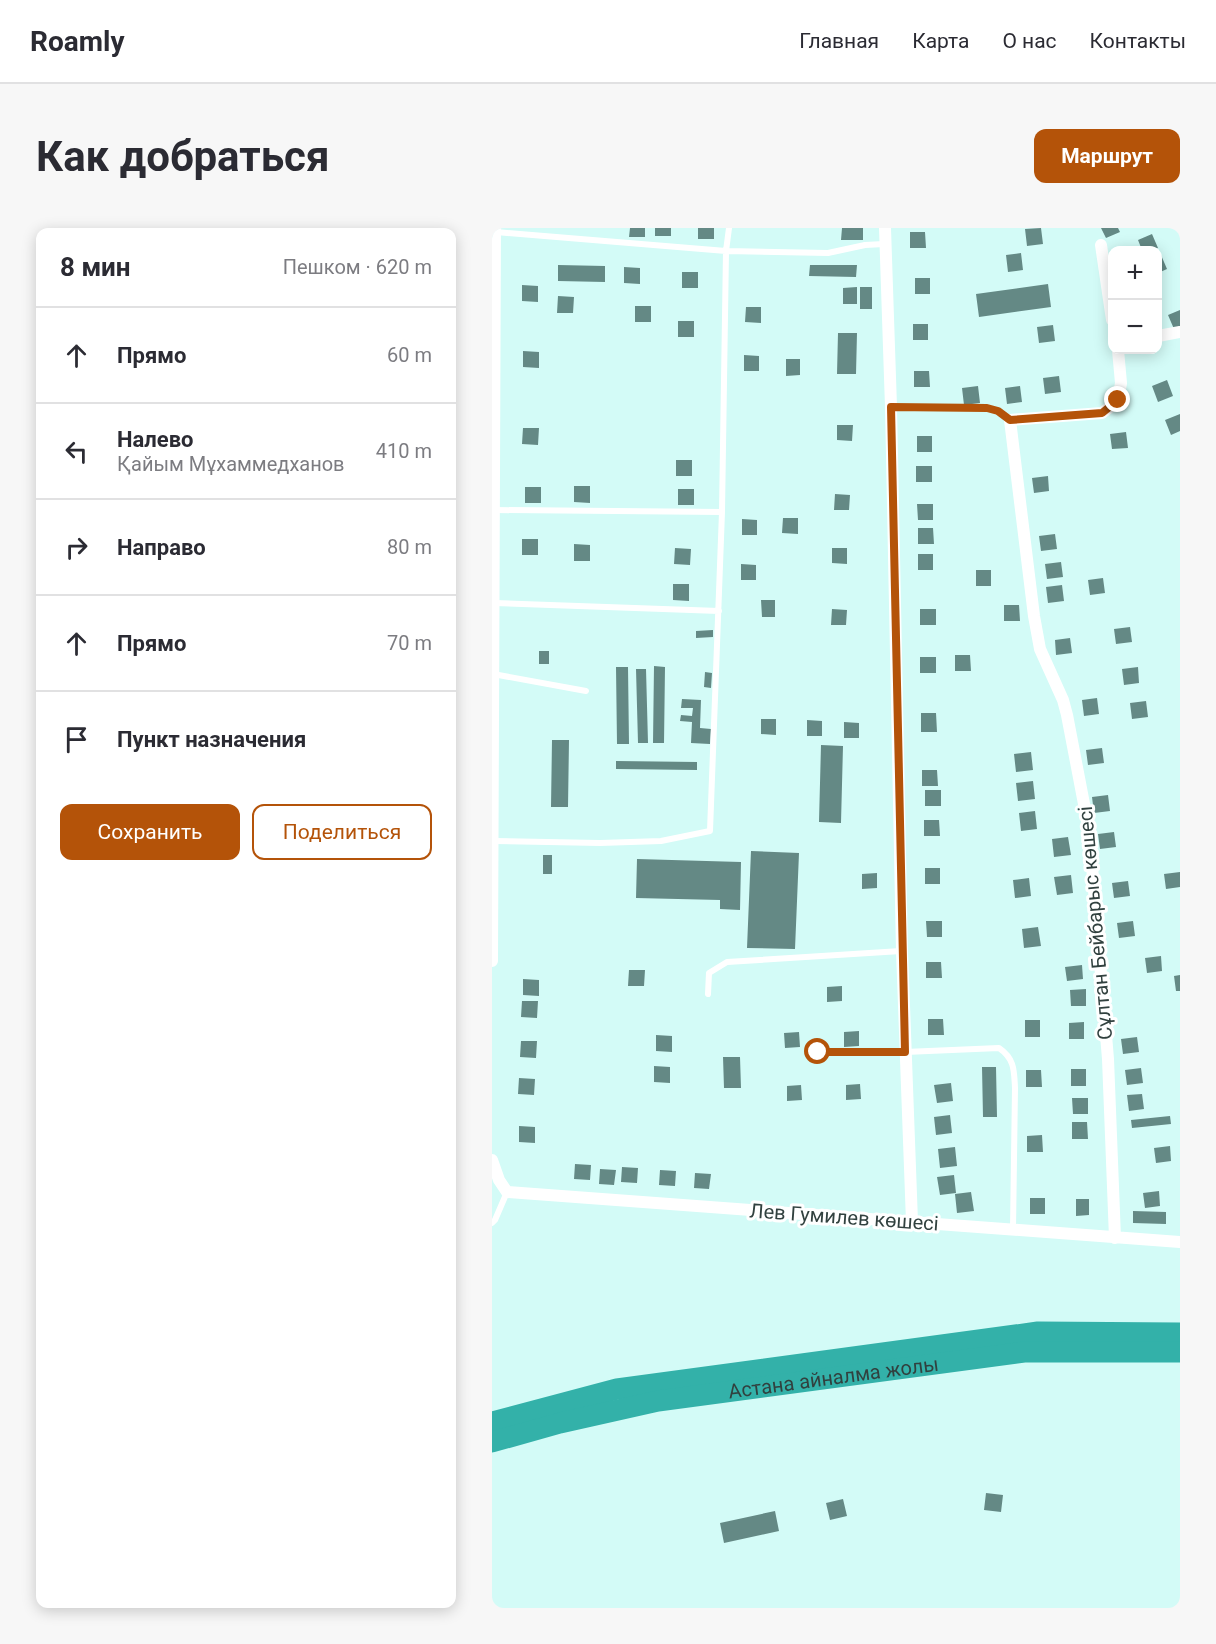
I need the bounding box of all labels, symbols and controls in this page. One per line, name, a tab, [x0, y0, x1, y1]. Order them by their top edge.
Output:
text: Roamly	[30, 25, 125, 58]
text: Главная	[799, 29, 879, 53]
text: Карта	[912, 29, 969, 53]
text: О нас	[1002, 29, 1057, 53]
text: Контакты	[1090, 29, 1186, 53]
button: Маршрут	[1034, 129, 1180, 183]
text: Как добраться	[36, 132, 330, 181]
map controls	[1108, 246, 1162, 354]
button: +	[1108, 246, 1162, 300]
text: 8 мин	[60, 252, 131, 282]
text: Пешком · 620 m	[283, 255, 432, 279]
button: −	[1108, 300, 1162, 354]
icon: ahead	[60, 339, 93, 372]
text: Прямо	[117, 343, 186, 368]
text: 60 m	[387, 343, 432, 367]
route end	[1104, 386, 1130, 412]
text: Налево	[117, 427, 194, 452]
icon: left	[60, 435, 93, 468]
text: 410 m	[376, 439, 432, 463]
text: Қайым Мұхаммедханов	[117, 452, 345, 476]
icon: right	[60, 531, 93, 564]
text: Направо	[117, 535, 206, 560]
text: 80 m	[387, 535, 432, 559]
icon: ahead	[60, 627, 93, 660]
text: Прямо	[117, 631, 186, 656]
text: 70 m	[387, 631, 432, 655]
icon: arrive	[60, 723, 93, 756]
text: Пункт назначения	[117, 727, 306, 752]
button: Сохранить	[60, 804, 240, 860]
button: Поделиться	[252, 804, 432, 860]
street label: Сұлтан Бейбарыс көшесі	[1073, 805, 1117, 1041]
route start	[804, 1038, 830, 1064]
street label: Лев Гумилев көшесі	[749, 1198, 939, 1236]
street label: Астана айналма жолы	[727, 1352, 940, 1403]

